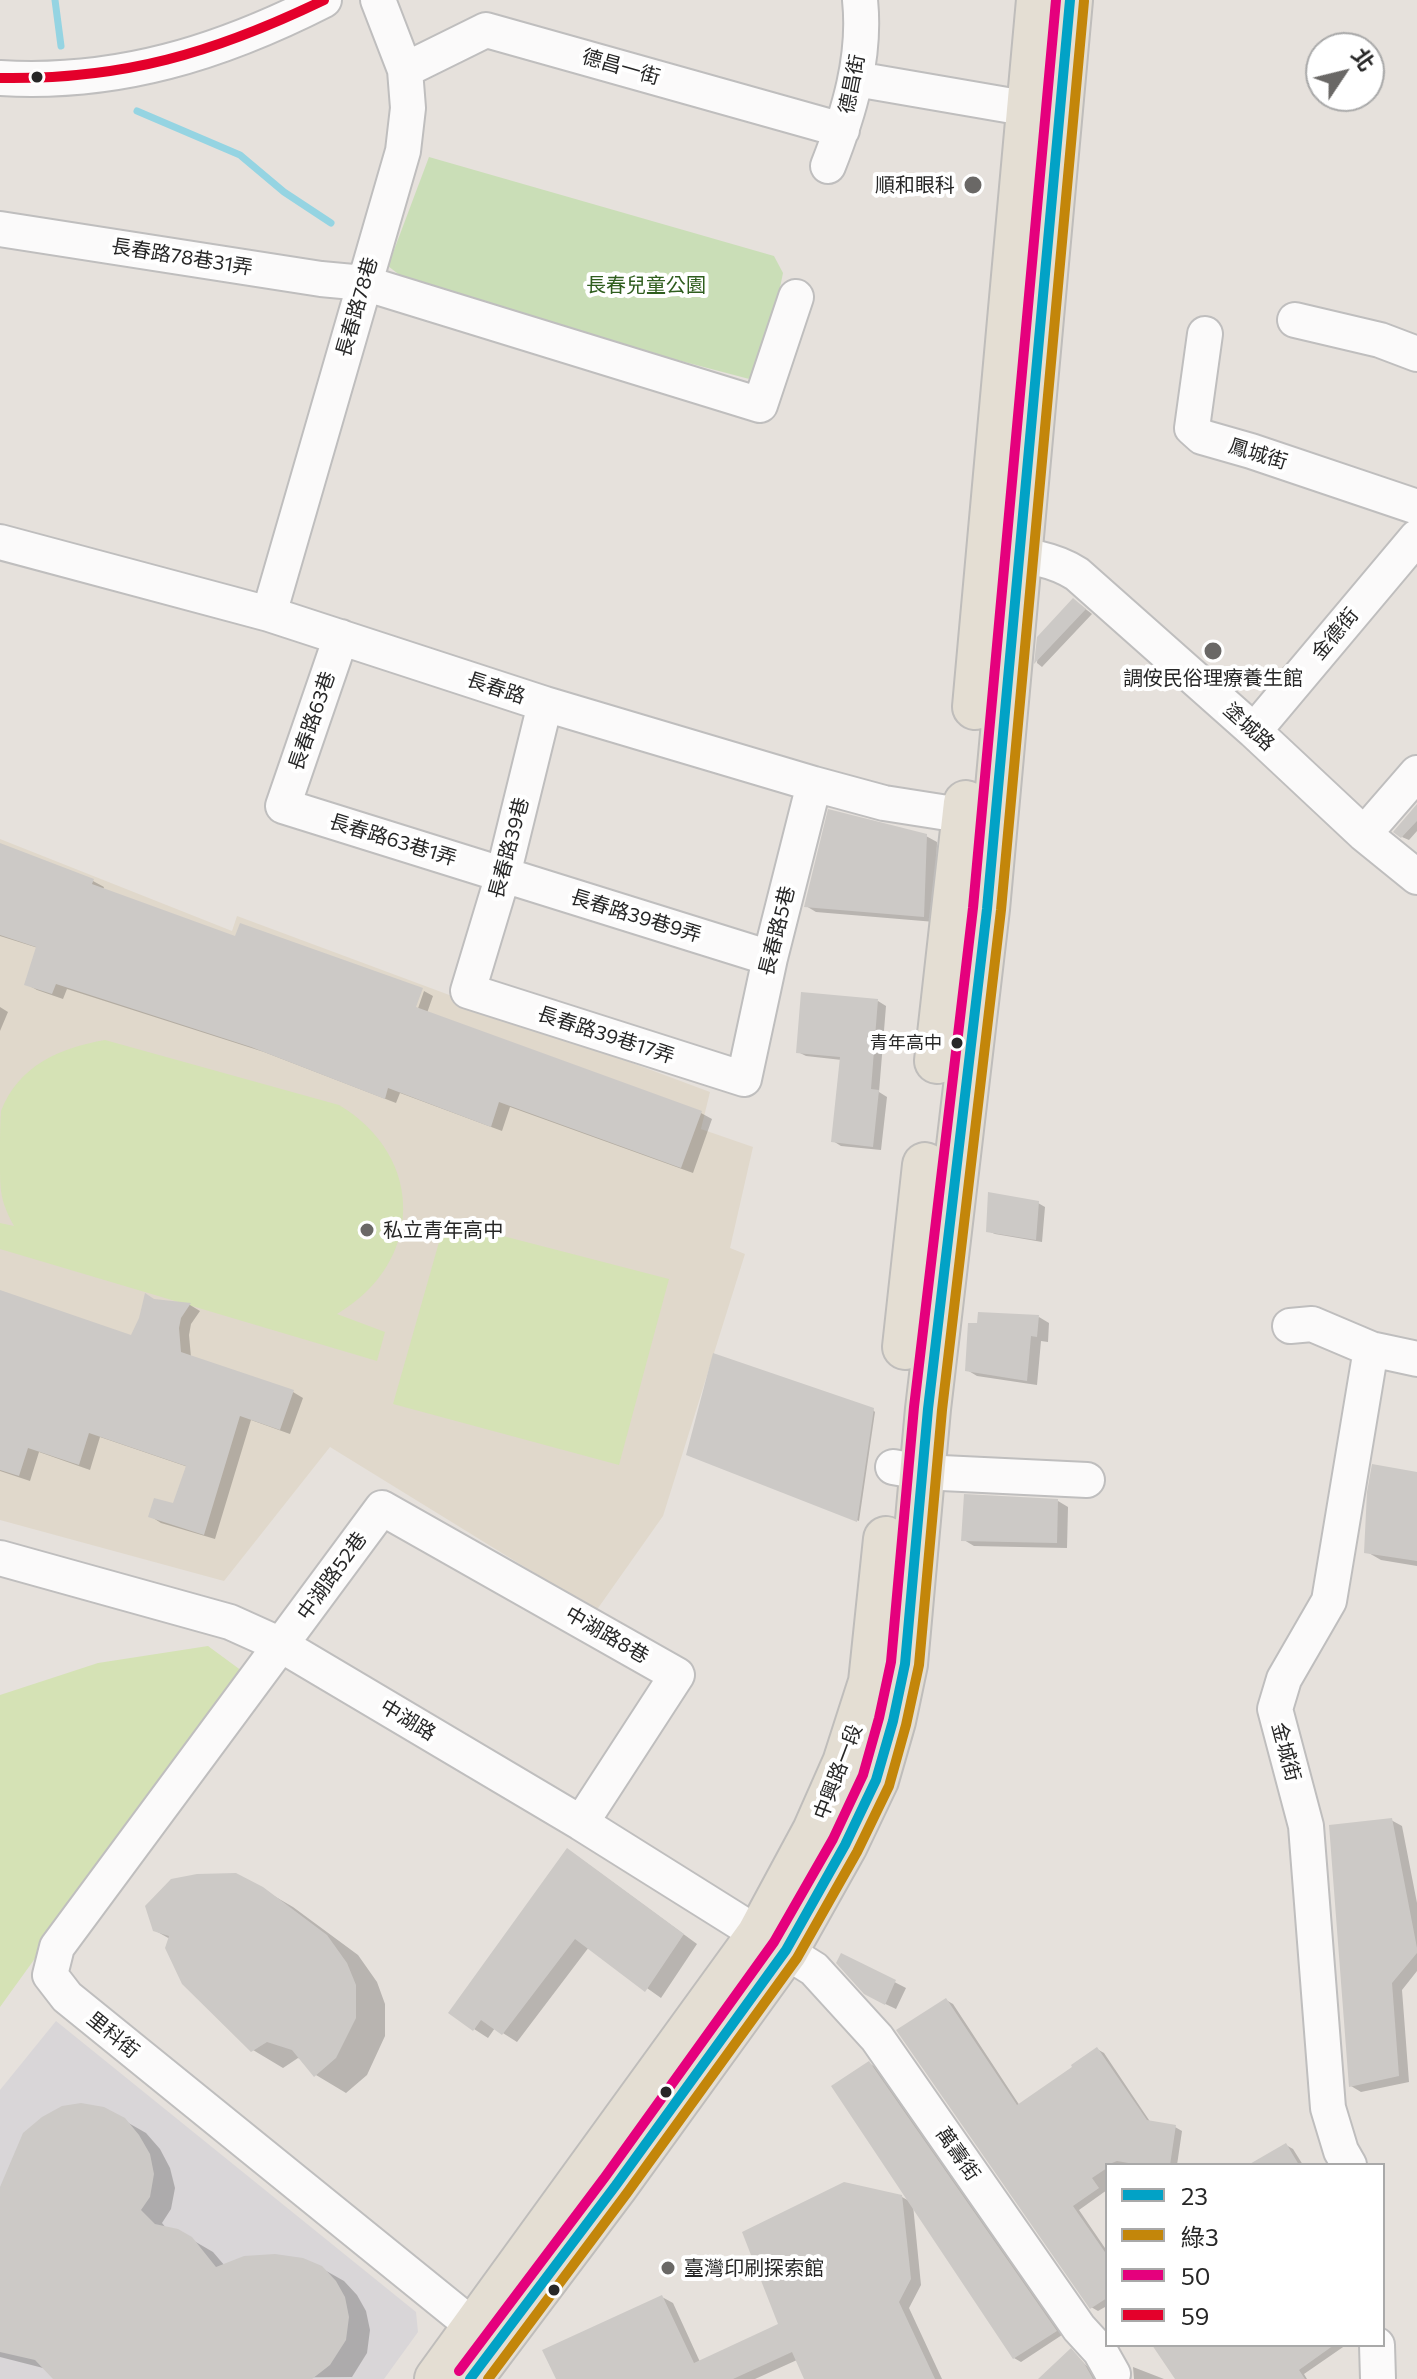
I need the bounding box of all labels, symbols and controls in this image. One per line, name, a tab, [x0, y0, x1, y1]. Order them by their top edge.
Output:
north arrow	[1305, 32, 1385, 112]
text: 北	[1346, 42, 1381, 76]
street label: 德昌一街	[579, 44, 663, 90]
street label: 德昌街	[834, 52, 870, 116]
unlabelled marker	[29, 69, 45, 85]
place label: 順和眼科	[875, 173, 955, 197]
marker: 順和眼科	[962, 174, 984, 196]
street label: 長春路78巷31弄	[110, 234, 254, 280]
street label: 長春路78巷	[331, 254, 383, 360]
park label: 長春兒童公園	[586, 273, 706, 297]
street label: 鳳城街	[1226, 434, 1290, 474]
street label: 金德街	[1307, 603, 1363, 665]
marker: 調侒民俗理療養生館	[1202, 640, 1224, 662]
place label: 調侒民俗理療養生館	[1123, 666, 1303, 690]
street label: 長春路	[464, 667, 528, 709]
street label: 長春路63巷	[284, 668, 340, 774]
street label: 塗城路	[1219, 698, 1279, 756]
street label: 長春路39巷	[484, 795, 534, 901]
street label: 長春路63巷1弄	[326, 809, 460, 871]
street label: 長春路5巷	[754, 884, 800, 978]
street label: 長春路39巷9弄	[568, 885, 704, 947]
street label: 長春路39巷17弄	[534, 1002, 678, 1068]
place label: 青年高中	[870, 1032, 942, 1054]
marker: 青年高中	[949, 1035, 965, 1051]
place label: 私立青年高中	[383, 1218, 503, 1242]
marker: 私立青年高中	[358, 1221, 376, 1239]
street label: 中湖路52巷	[292, 1527, 372, 1625]
street label: 中湖路8巷	[561, 1602, 653, 1668]
street label: 中湖路	[376, 1694, 440, 1746]
street label: 金城街	[1267, 1720, 1305, 1784]
street label: 中興路一段	[809, 1721, 867, 1823]
street label: 里科街	[82, 2007, 144, 2063]
unlabelled marker	[658, 2084, 674, 2100]
street label: 萬壽街	[931, 2123, 985, 2185]
legend	[1105, 2163, 1385, 2347]
text: 23	[1181, 2181, 1208, 2210]
text: 綠3	[1181, 2222, 1219, 2251]
place label: 臺灣印刷探索館	[684, 2256, 824, 2280]
marker: 臺灣印刷探索館	[659, 2259, 677, 2277]
text: 50	[1181, 2261, 1210, 2290]
unlabelled marker	[546, 2282, 562, 2298]
text: 59	[1181, 2301, 1209, 2330]

